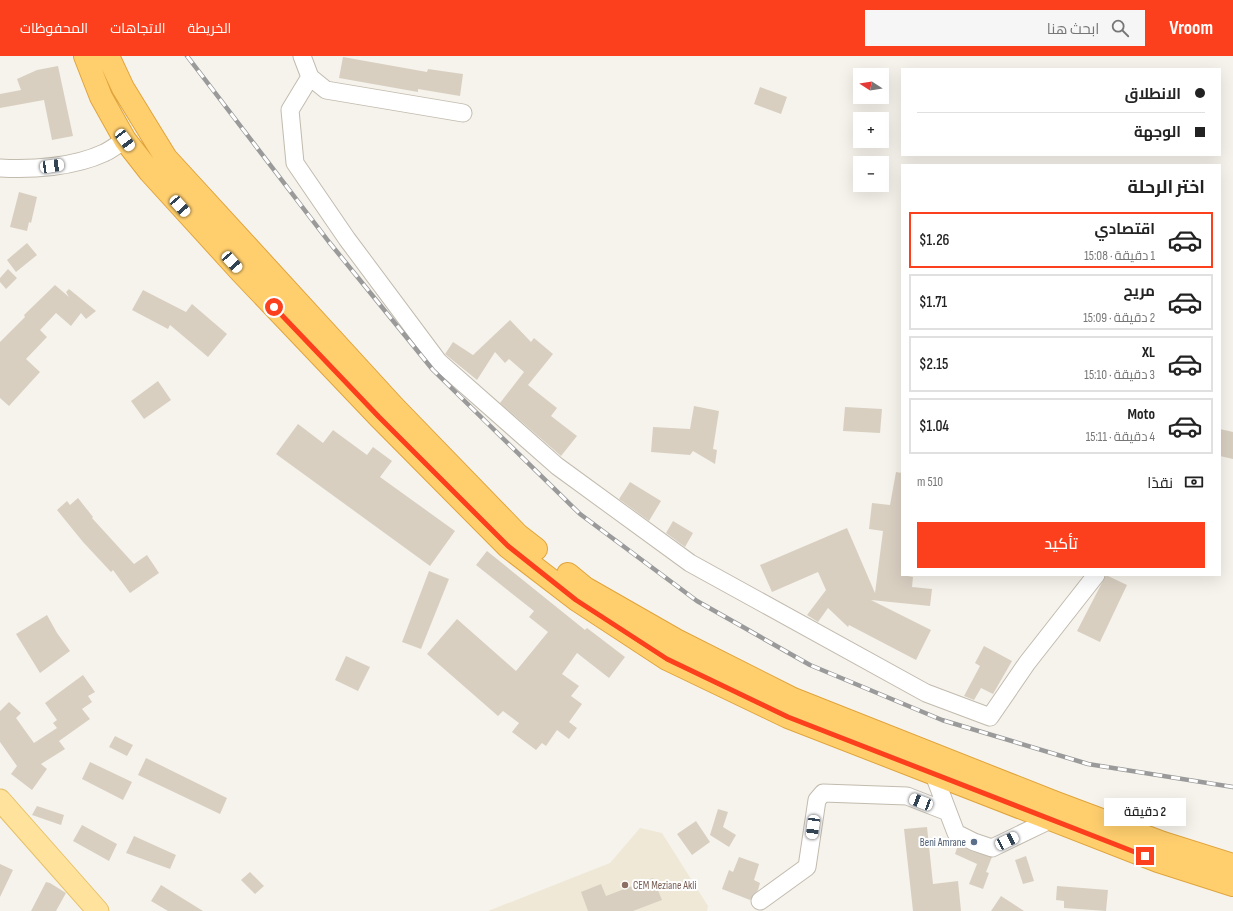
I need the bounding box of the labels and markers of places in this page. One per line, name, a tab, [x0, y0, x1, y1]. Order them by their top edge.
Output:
place label: Beni Amrane	[920, 836, 966, 849]
marker: Beni Amrane	[969, 837, 979, 847]
place label: CEM Meziane Akli	[633, 879, 697, 892]
marker: CEM Meziane Akli	[620, 880, 630, 890]

